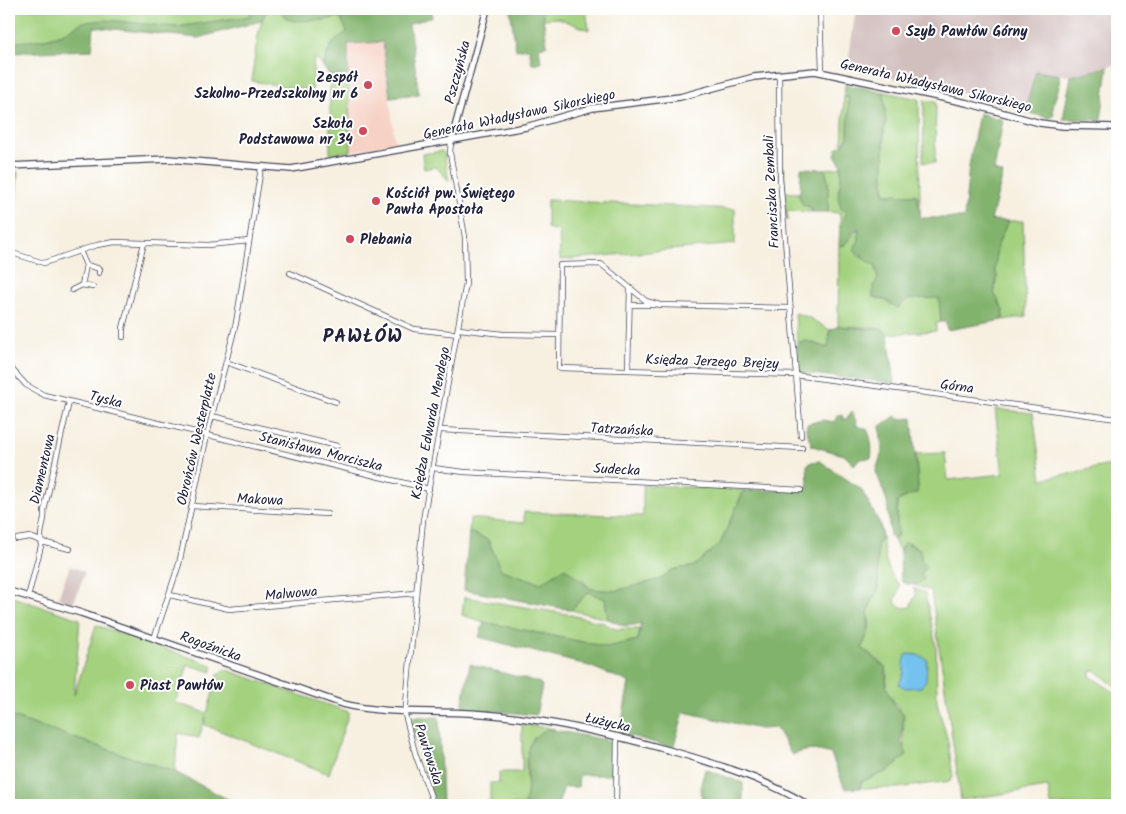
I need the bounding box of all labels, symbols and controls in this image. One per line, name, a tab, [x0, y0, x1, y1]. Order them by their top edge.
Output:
place label: Szyb Pawłów Górny	[906, 21, 1028, 43]
marker: Szyb Pawłów Górny	[890, 25, 902, 37]
street label: Pszczyńska	[439, 38, 477, 107]
street label: Generała Władysława Sikorskiego	[838, 53, 1034, 119]
place label: Zespół Szkolno-Przedszkolny nr 6	[195, 67, 359, 105]
marker: Zespół Szkolno-Przedszkolny nr 6	[362, 79, 374, 91]
street label: Generała Władysława Sikorskiego	[421, 84, 617, 146]
place label: Szkoła Podstawowa nr 34	[239, 113, 353, 151]
marker: Szkoła Podstawowa nr 34	[357, 125, 369, 137]
street label: Franciszka Zembali	[758, 134, 786, 249]
place label: Kościół pw. Świętego Pawła Apostoła	[386, 183, 515, 221]
marker: Kościół pw. Świętego Pawła Apostoła	[370, 195, 382, 207]
place label: Plebania	[360, 229, 412, 251]
marker: Plebania	[344, 233, 356, 245]
district label: PAWŁÓW	[323, 322, 403, 352]
street label: Księdza Edwarda Mendego	[405, 345, 457, 501]
street label: Księdza Jerzego Brejzy	[645, 349, 780, 375]
street label: Obrońców Westerplatte	[171, 370, 223, 508]
street label: Górna	[939, 374, 975, 400]
street label: Tyska	[87, 385, 125, 415]
street label: Tatrzańska	[590, 417, 654, 443]
street label: Stanisława Morciszka	[257, 426, 385, 478]
street label: Diamentowa	[24, 432, 62, 507]
street label: Sudecka	[593, 458, 641, 482]
street label: Makowa	[236, 488, 284, 512]
street label: Malwowa	[264, 581, 318, 607]
street label: Rogoźnicka	[177, 626, 244, 668]
place label: Piast Pawłów	[140, 675, 224, 697]
marker: Piast Pawłów	[124, 679, 136, 691]
street label: Łużycka	[583, 707, 633, 739]
street label: Pawłowska	[408, 721, 448, 788]

